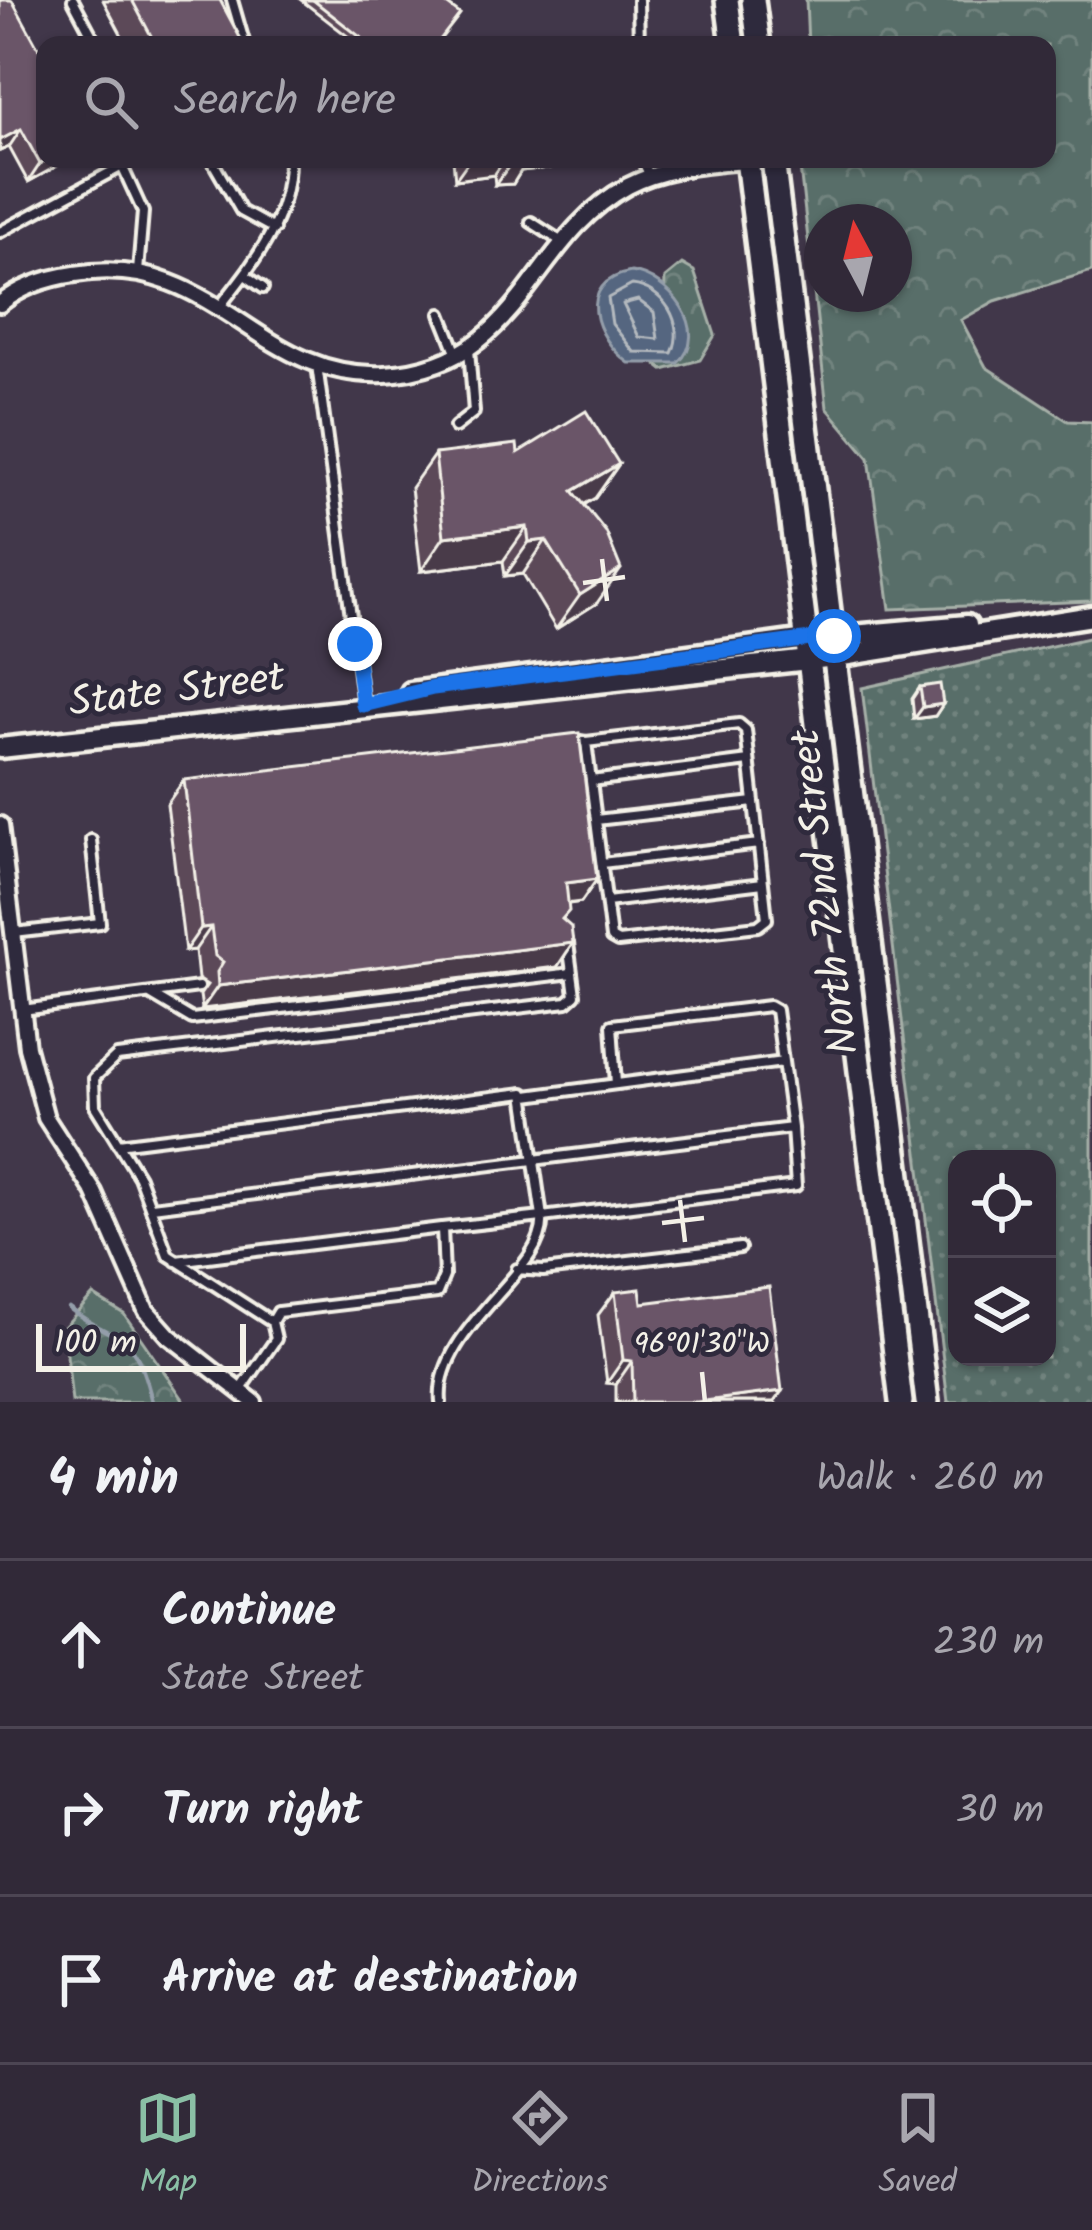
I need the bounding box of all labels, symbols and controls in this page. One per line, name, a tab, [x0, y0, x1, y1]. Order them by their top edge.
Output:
search box	[36, 36, 1056, 168]
text: Search here	[174, 66, 396, 138]
icon: search	[78, 69, 144, 135]
north arrow	[804, 204, 912, 312]
route start	[807, 609, 861, 663]
route end	[328, 617, 382, 671]
street label: State Street	[65, 644, 289, 737]
street label: North 72nd Street	[773, 725, 879, 1059]
map controls	[948, 1150, 1056, 1366]
button: locate	[948, 1150, 1056, 1258]
button: layers	[948, 1258, 1056, 1366]
scale bar	[36, 1318, 246, 1371]
text: 100 m	[54, 1318, 137, 1371]
text: 96°01'30"W	[634, 1321, 770, 1369]
text: 4 min	[48, 1440, 179, 1521]
text: Walk · 260 m	[816, 1449, 1044, 1511]
text: Continue	[162, 1577, 336, 1649]
icon: ahead	[48, 1611, 114, 1677]
text: 230 m	[933, 1613, 1044, 1675]
text: State Street	[162, 1649, 363, 1711]
text: Turn right	[162, 1776, 362, 1848]
icon: right	[48, 1779, 114, 1845]
text: 30 m	[956, 1781, 1044, 1843]
text: Arrive at destination	[162, 1944, 578, 2016]
icon: arrive	[48, 1947, 114, 2013]
tab: Map	[135, 2085, 201, 2210]
tab: Directions	[471, 2085, 608, 2210]
tab: Saved	[879, 2085, 957, 2210]

